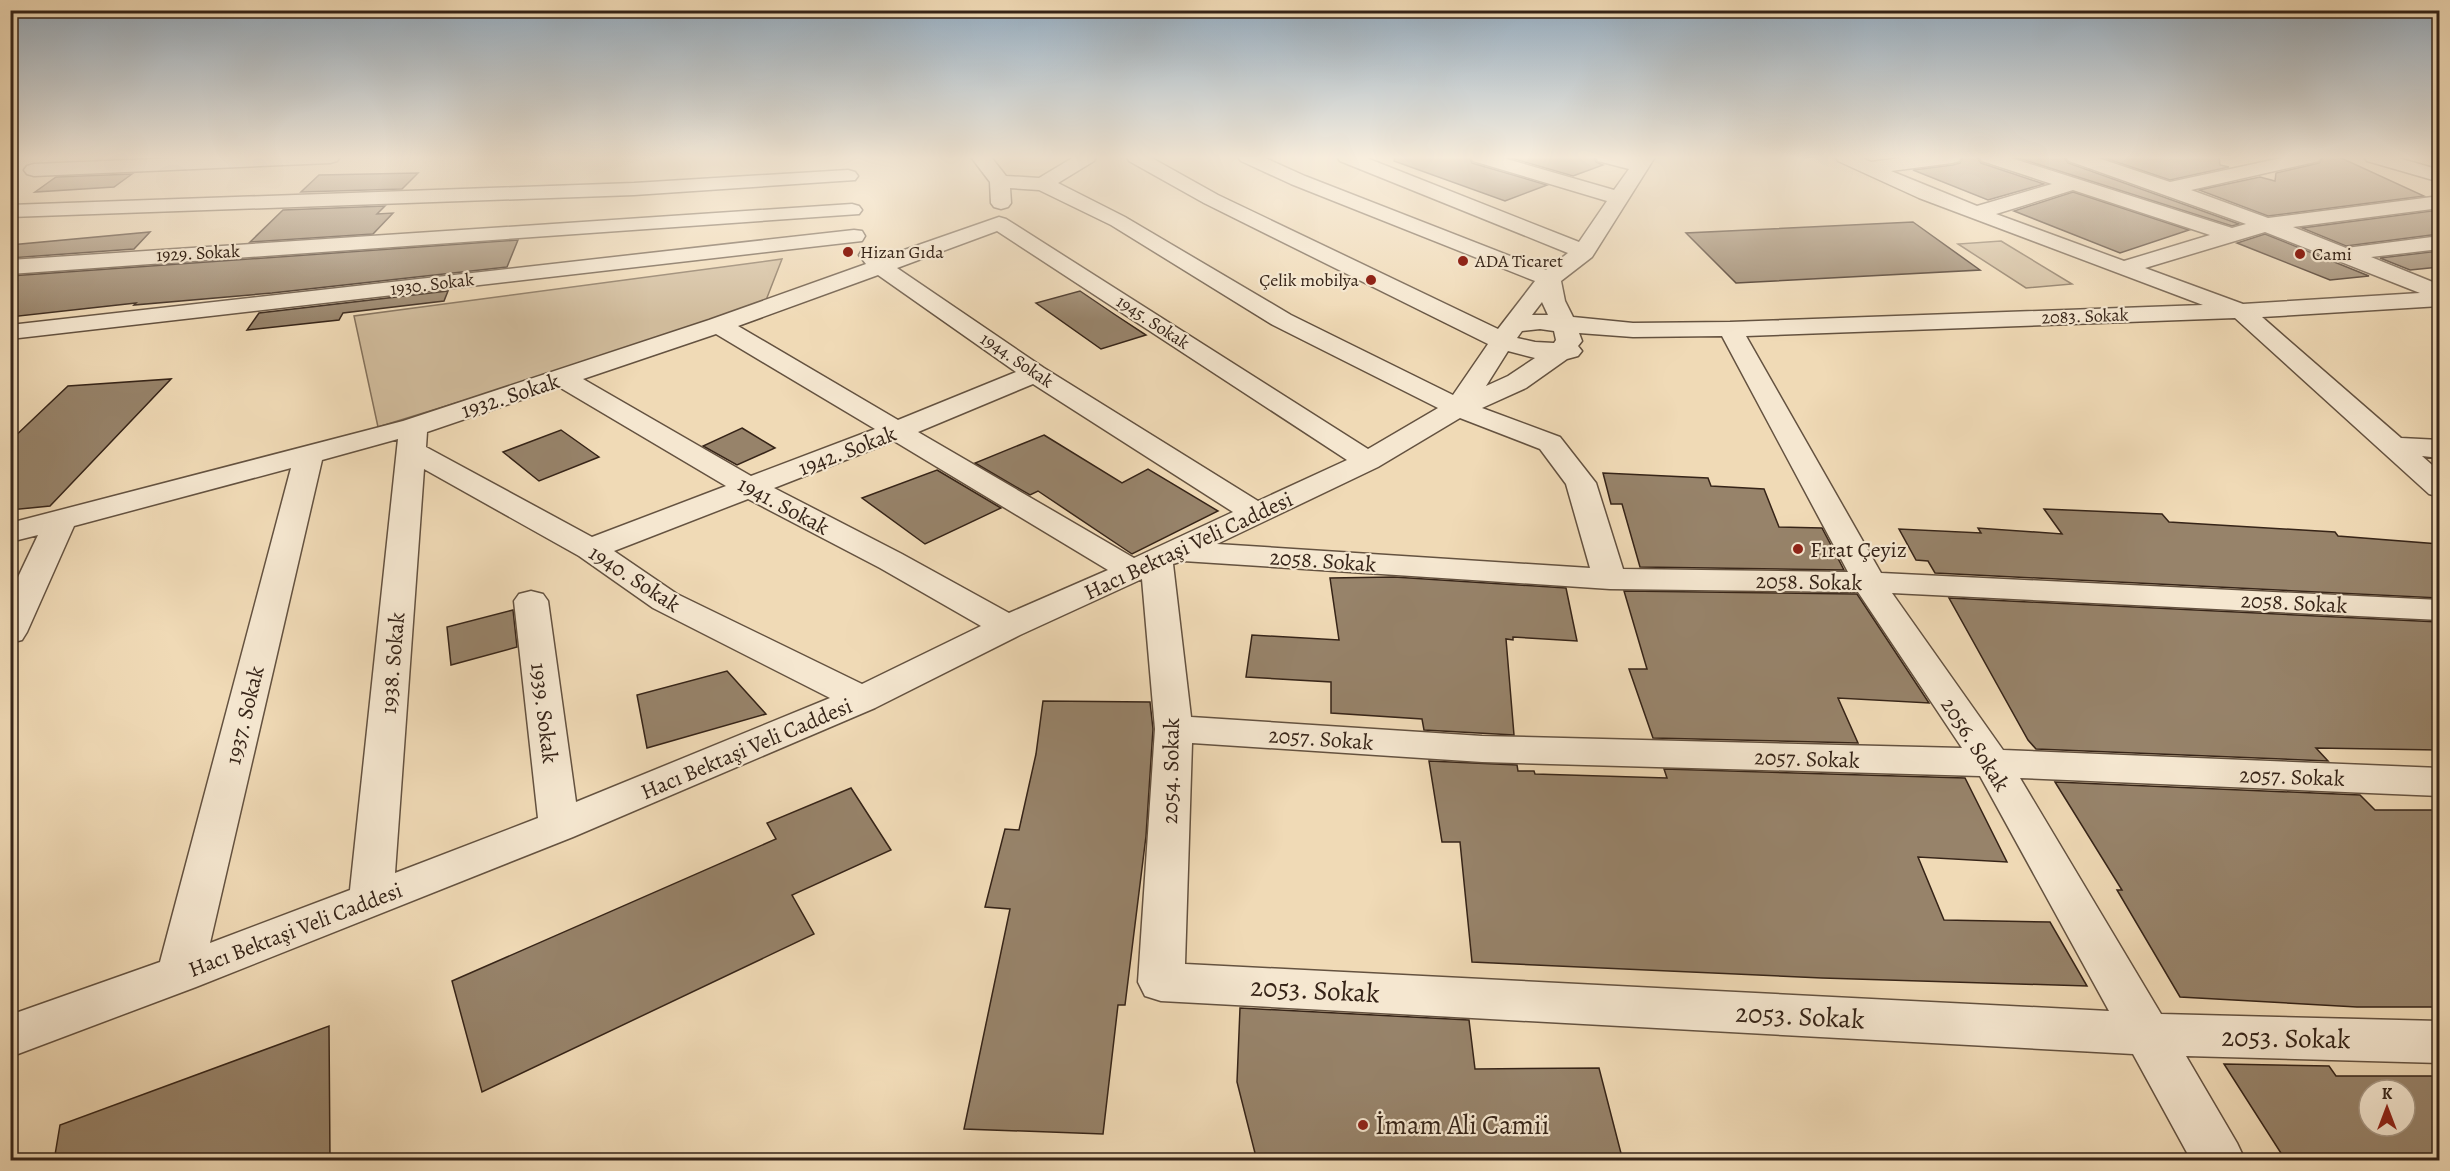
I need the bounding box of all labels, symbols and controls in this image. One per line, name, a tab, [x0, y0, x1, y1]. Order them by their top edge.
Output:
street label: 1929. Sokak	[156, 239, 241, 267]
place label: Hizan Gıda	[860, 240, 944, 264]
place label: Cami	[2312, 242, 2352, 266]
marker: Hizan Gıda	[841, 245, 855, 259]
marker: Cami	[2293, 247, 2307, 261]
place label: ADA Ticaret	[1474, 249, 1563, 273]
marker: ADA Ticaret	[1456, 254, 1470, 268]
street label: 1930. Sokak	[389, 267, 475, 301]
place label: Çelik mobilya	[1259, 268, 1360, 292]
marker: Çelik mobilya	[1364, 273, 1378, 287]
street label: 1945. Sokak	[1112, 289, 1194, 355]
street label: 2083. Sokak	[2041, 302, 2129, 330]
street label: 1944. Sokak	[976, 327, 1058, 393]
street label: 1932. Sokak	[457, 366, 563, 426]
street label: 1942. Sokak	[794, 419, 901, 483]
street label: 1941. Sokak	[733, 469, 835, 543]
street label: Hacı Bektaşi Veli Caddesi	[1079, 484, 1298, 607]
place label: Fırat Çeyiz	[1810, 535, 1907, 565]
street label: 1940. Sokak	[583, 538, 686, 620]
street label: 2058. Sokak	[1269, 542, 1377, 580]
marker: Fırat Çeyiz	[1791, 542, 1805, 556]
street label: 2058. Sokak	[1755, 566, 1863, 598]
street label: 2058. Sokak	[2240, 585, 2348, 621]
street label: 1938. Sokak	[374, 611, 412, 715]
street label: 1939. Sokak	[523, 661, 565, 765]
street label: 1937. Sokak	[218, 663, 272, 768]
street label: Hacı Bektaşi Veli Caddesi	[636, 691, 857, 807]
street label: 2056. Sokak	[1934, 692, 2017, 797]
street label: 2054. Sokak	[1155, 718, 1187, 824]
street label: 2057. Sokak	[1267, 720, 1375, 758]
street label: 2057. Sokak	[1754, 742, 1860, 776]
street label: 2057. Sokak	[2239, 760, 2345, 794]
street label: Hacı Bektaşi Veli Caddesi	[184, 875, 407, 985]
street label: 2053. Sokak	[1250, 969, 1381, 1011]
street label: 2053. Sokak	[1735, 995, 1866, 1037]
street label: 2053. Sokak	[2221, 1019, 2351, 1057]
north arrow	[2357, 1078, 2417, 1138]
text: K	[2382, 1083, 2393, 1105]
place label: İmam Ali Camii	[1375, 1107, 1549, 1143]
marker: İmam Ali Camii	[1356, 1118, 1370, 1132]

